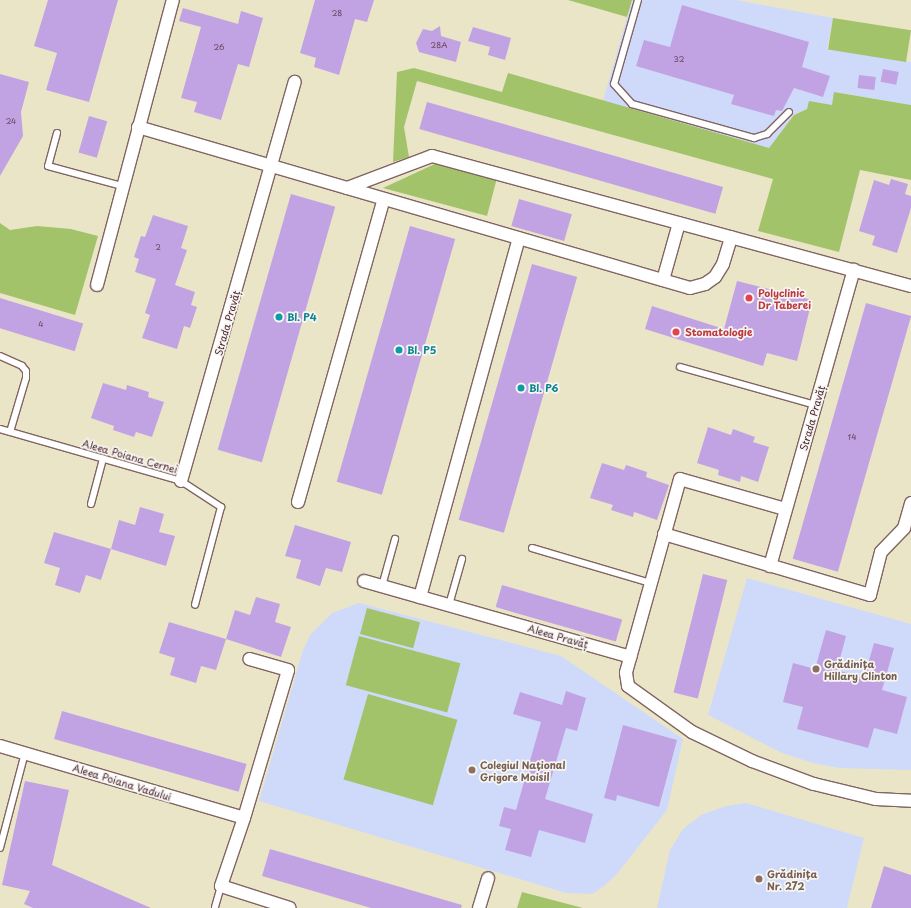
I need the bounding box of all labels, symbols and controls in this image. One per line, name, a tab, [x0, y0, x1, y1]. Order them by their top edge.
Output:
house number: 28	[332, 9, 342, 19]
house number: 28A	[431, 41, 447, 51]
house number: 26	[214, 43, 224, 53]
house number: 32	[674, 55, 684, 65]
house number: 24	[6, 117, 16, 127]
house number: 2	[155, 243, 161, 253]
place label: Polyclinic Dr Taberei	[758, 286, 811, 310]
street label: Strada Pravăț	[212, 289, 242, 357]
marker: Polyclinic Dr Taberei	[743, 292, 755, 304]
place label: Bl. P4	[287, 311, 316, 323]
marker: Bl. P4	[274, 312, 284, 322]
house number: 4	[38, 320, 44, 330]
marker: Stomatologie	[670, 326, 682, 338]
place label: Stomatologie	[685, 326, 752, 338]
place label: Bl. P5	[407, 344, 436, 356]
marker: Bl. P5	[394, 345, 404, 355]
place label: Bl. P6	[529, 382, 558, 394]
marker: Bl. P6	[516, 383, 526, 393]
street label: Strada Pravăț	[797, 384, 827, 452]
house number: 14	[848, 433, 856, 443]
street label: Aleea Poiana Cernei	[81, 437, 179, 475]
street label: Aleea Pravăț	[526, 622, 590, 650]
place label: Grădinița Hillary Clinton	[824, 657, 897, 680]
marker: Grădinița Hillary Clinton	[811, 664, 821, 674]
place label: Colegiul Național Grigore Moisil	[480, 758, 566, 782]
street label: Aleea Poiana Vadului	[72, 761, 172, 803]
marker: Colegiul Național Grigore Moisil	[467, 765, 477, 775]
place label: Grădinița Nr. 272	[767, 867, 817, 890]
marker: Grădinița Nr. 272	[754, 874, 764, 884]

